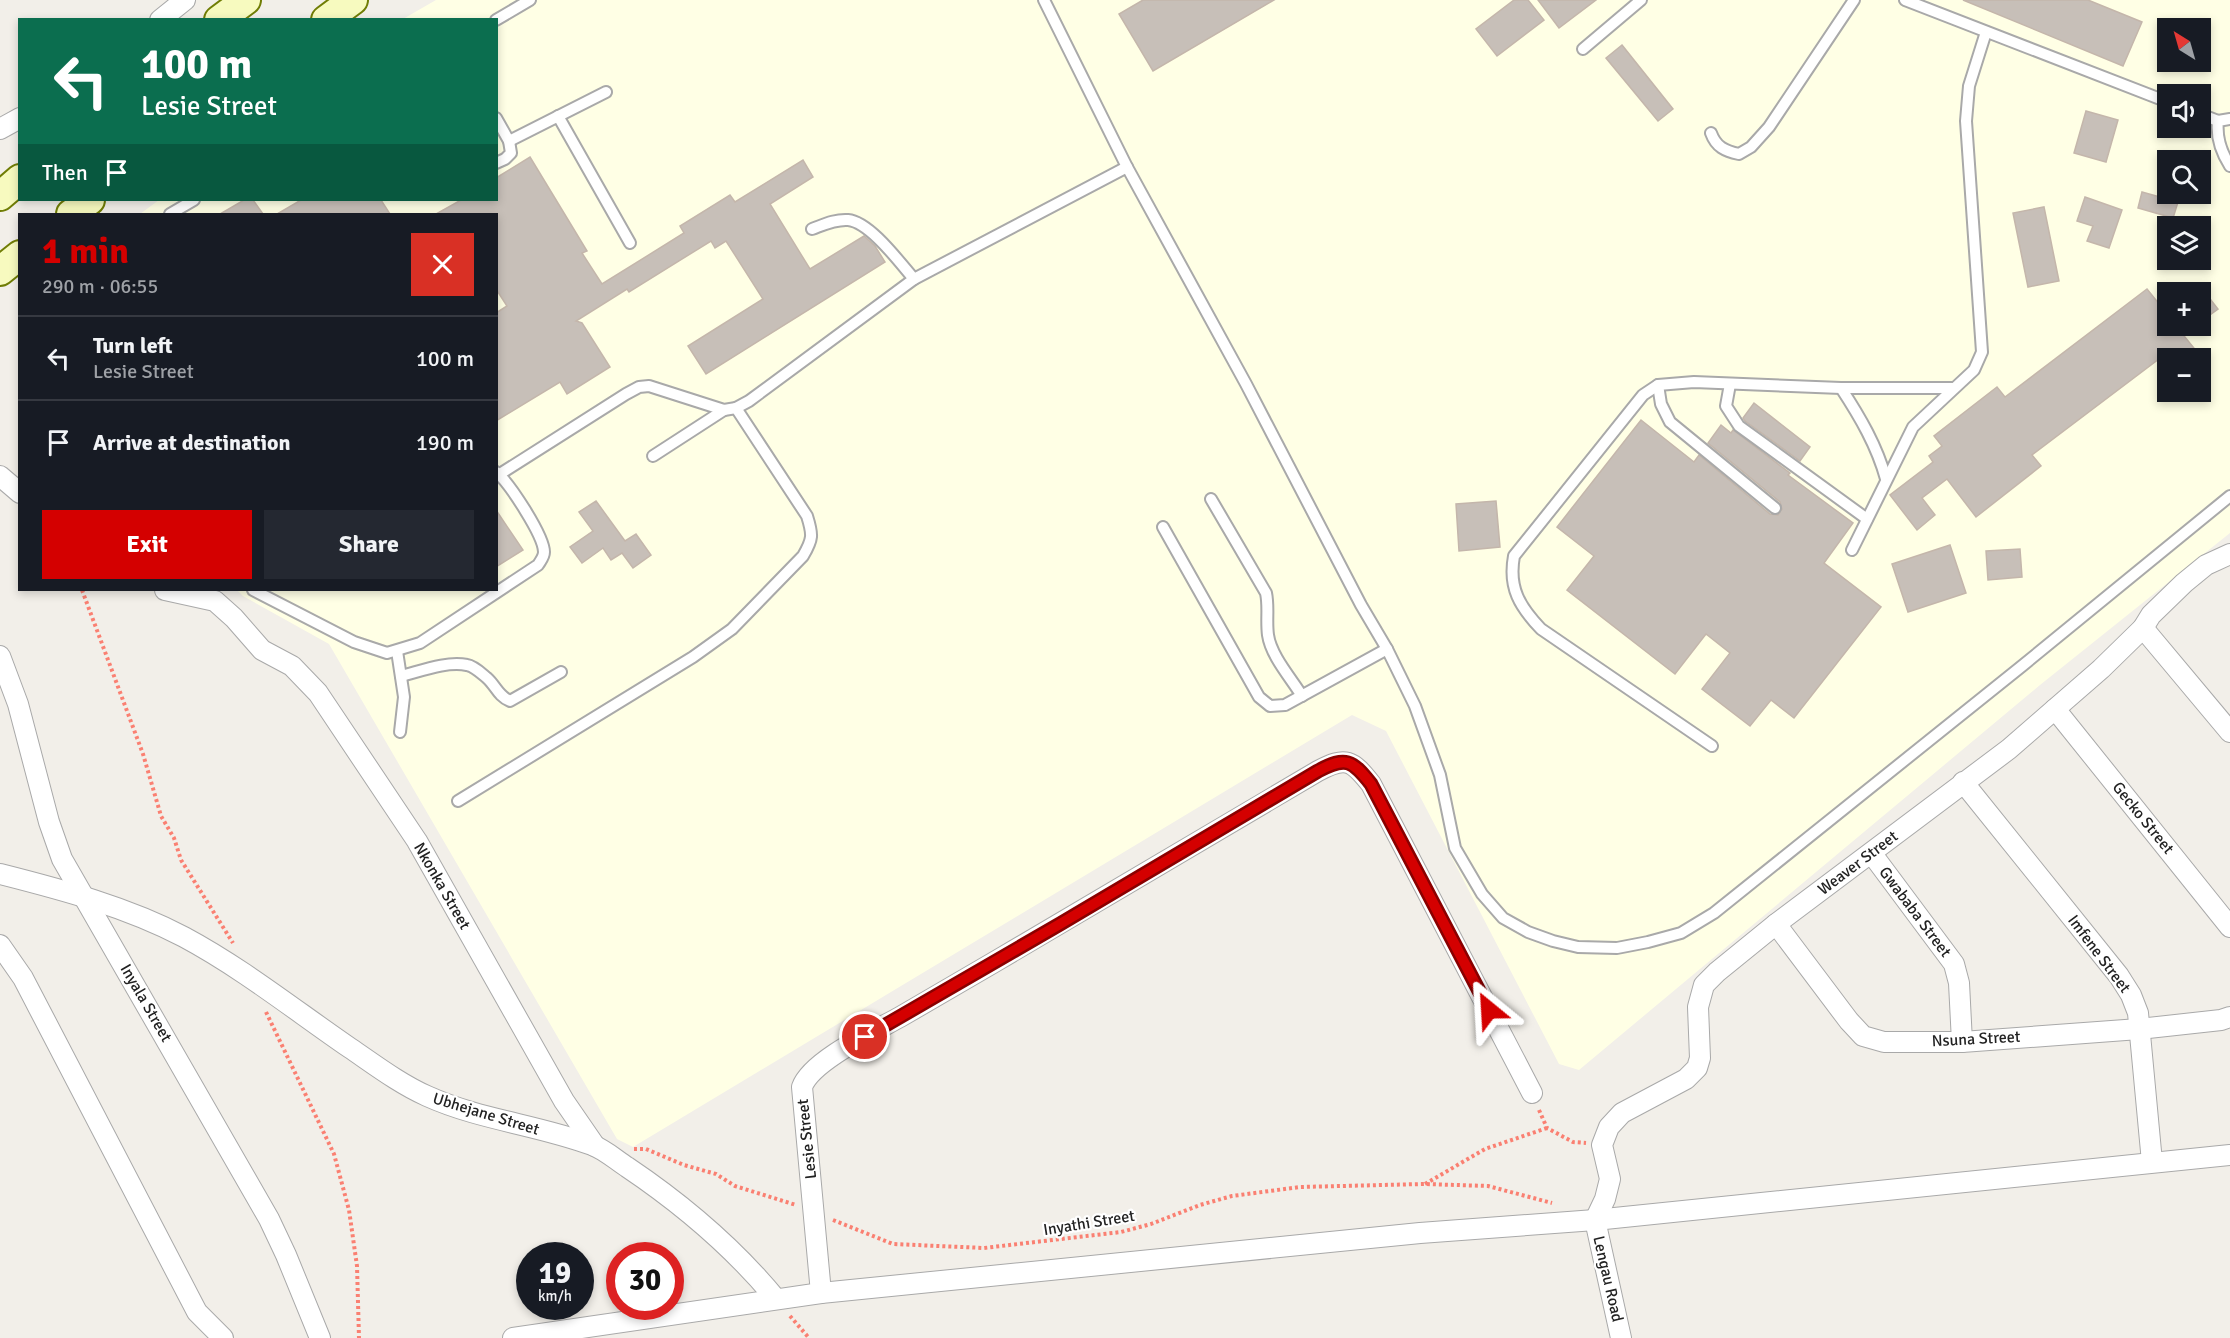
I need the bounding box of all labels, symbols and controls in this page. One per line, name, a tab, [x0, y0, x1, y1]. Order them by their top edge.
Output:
north arrow	[2157, 18, 2211, 72]
map controls	[2157, 18, 2211, 402]
text: 100 m	[141, 39, 252, 90]
icon: left	[42, 42, 120, 120]
button: sound	[2157, 84, 2211, 138]
text: Lesie Street	[141, 90, 277, 123]
button: search	[2157, 150, 2211, 204]
icon: arrive	[100, 156, 133, 189]
text: Then	[42, 159, 88, 186]
button: layers	[2157, 216, 2211, 270]
text: 1 min	[42, 229, 129, 274]
button: close	[411, 233, 474, 296]
text: 290 m · 06:55	[42, 274, 158, 299]
button: +	[2157, 282, 2211, 336]
text: Turn left	[93, 332, 173, 359]
icon: left	[42, 342, 75, 375]
text: 100 m	[416, 345, 474, 372]
button: −	[2157, 348, 2211, 402]
text: Lesie Street	[93, 359, 194, 384]
icon: arrive	[42, 426, 75, 459]
text: Arrive at destination	[93, 429, 290, 456]
text: 190 m	[416, 429, 474, 456]
button: Exit	[42, 510, 252, 579]
button: Share	[264, 510, 474, 579]
street label: Gecko Street	[2108, 778, 2178, 858]
street label: Weaver Street	[1814, 826, 1902, 900]
street label: Nkonka Street	[409, 839, 475, 933]
street label: Gwababa Street	[1874, 863, 1956, 962]
street label: Imfene Street	[2063, 911, 2135, 997]
street label: Inyala Street	[116, 960, 177, 1046]
position arrow	[1457, 978, 1521, 1042]
pin	[839, 1011, 890, 1062]
icon: arrive	[848, 1020, 881, 1053]
street label: Nsuna Street	[1931, 1027, 2021, 1051]
street label: Ubhejane Street	[430, 1088, 542, 1140]
street label: Lesie Street	[793, 1098, 821, 1180]
street label: Inyathi Street	[1042, 1206, 1137, 1240]
street label: Lengau Road	[1588, 1234, 1628, 1324]
speed limit sign: 30	[606, 1242, 684, 1320]
text: 19	[539, 1255, 571, 1292]
text: km/h	[538, 1287, 572, 1305]

